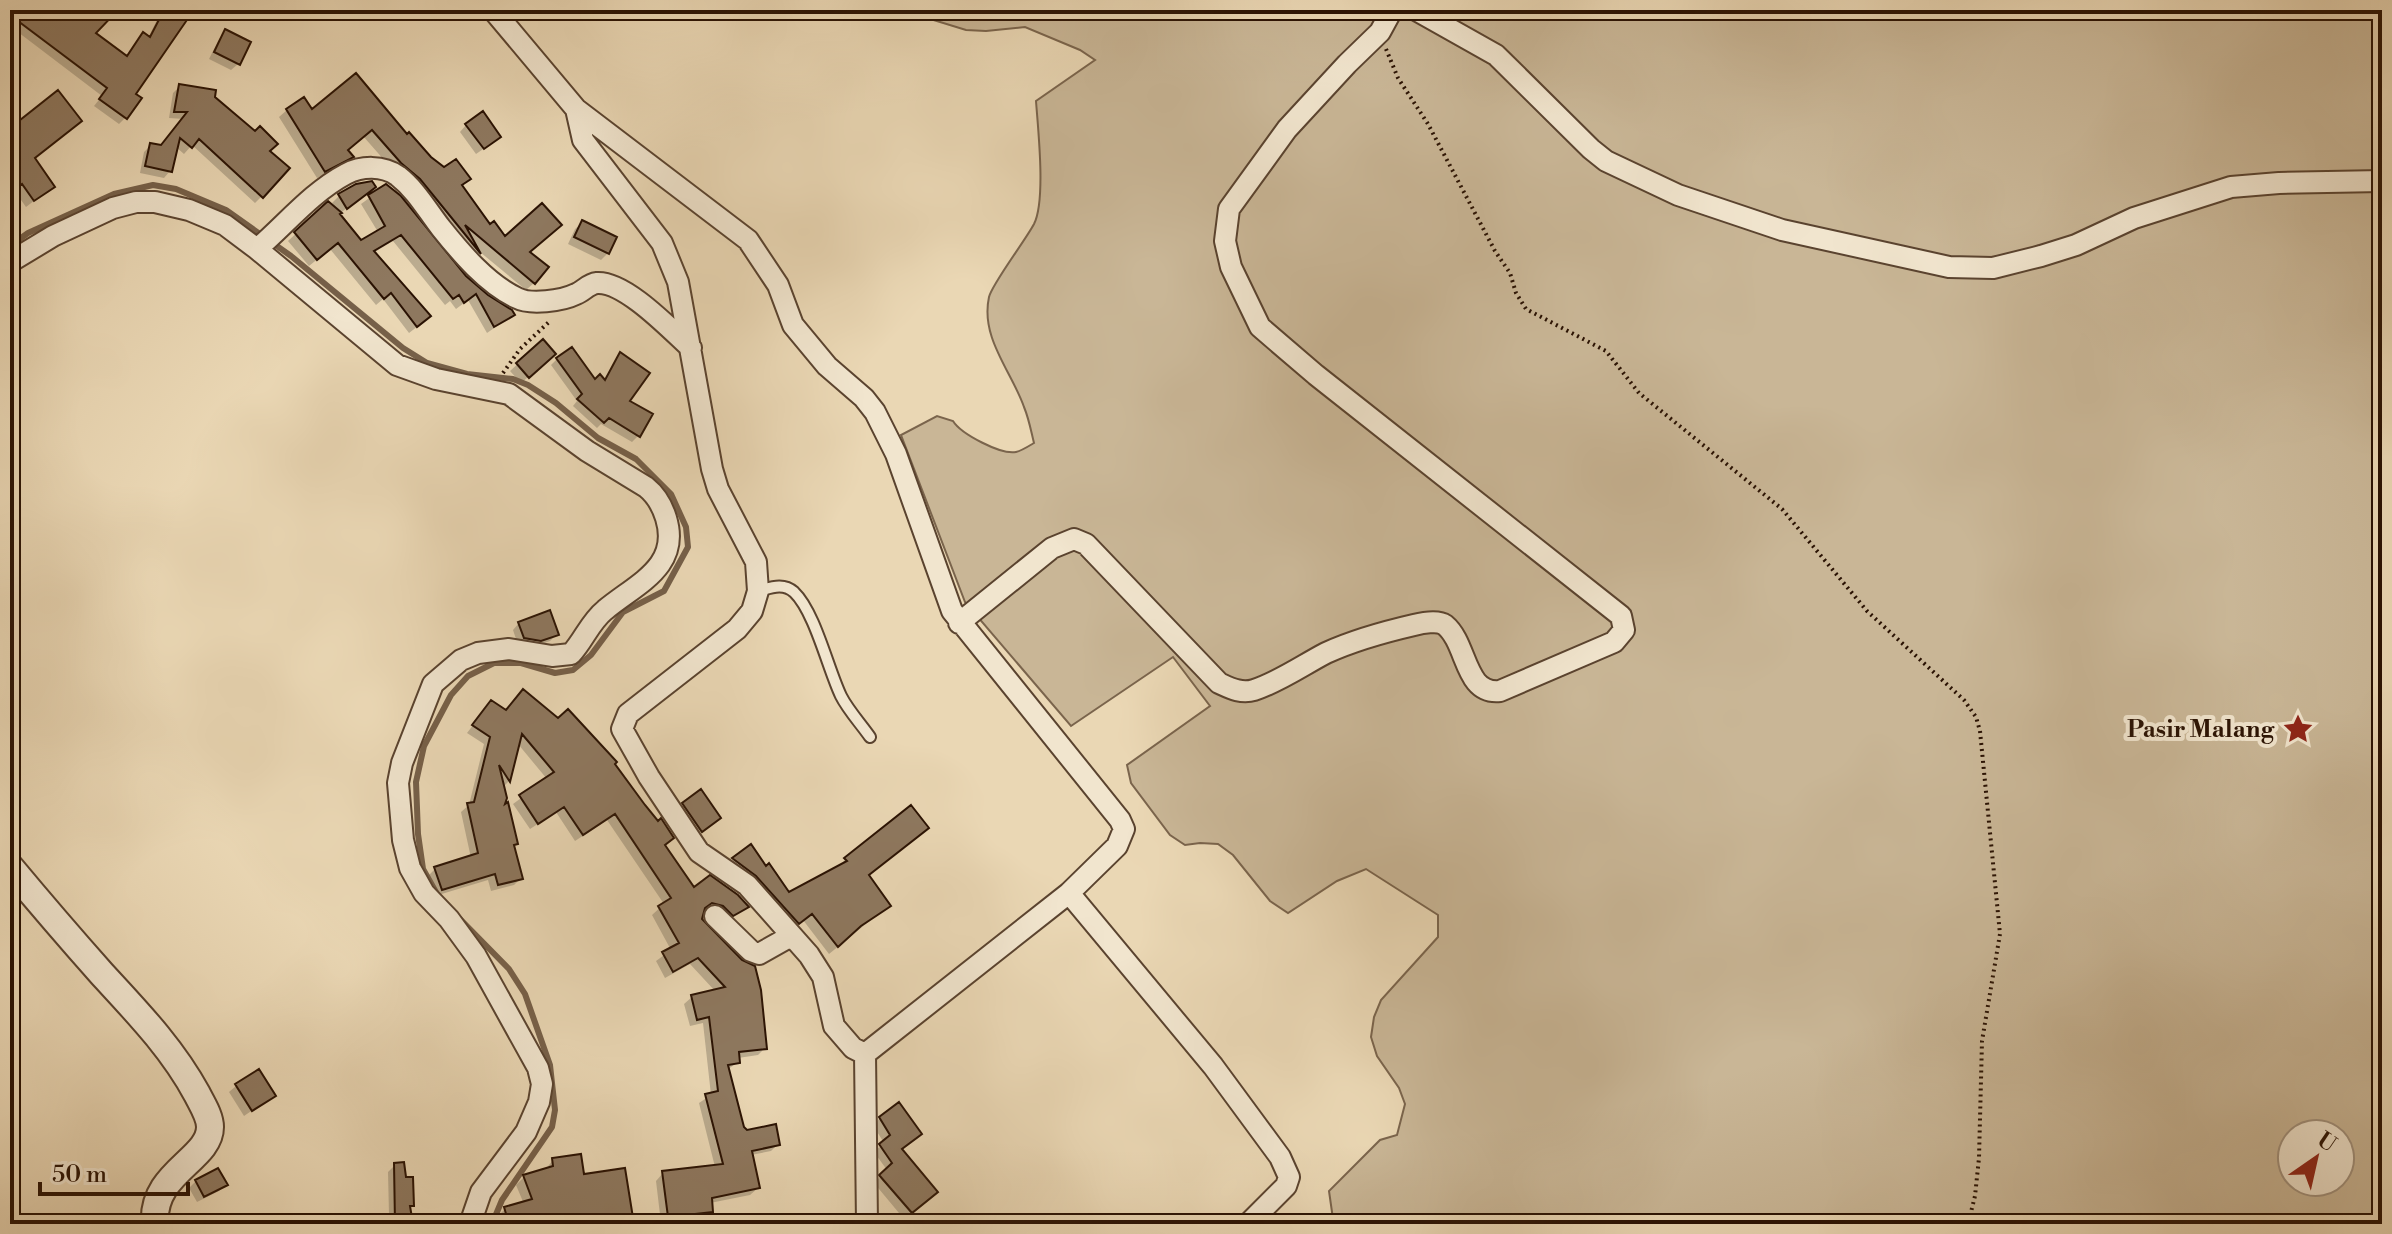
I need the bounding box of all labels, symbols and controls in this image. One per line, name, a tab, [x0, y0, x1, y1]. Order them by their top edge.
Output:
place icon: Pasir Malang	[2281, 712, 2315, 746]
place label: Pasir Malang	[2127, 715, 2275, 745]
north arrow	[2276, 1118, 2356, 1198]
text: U	[2312, 1127, 2341, 1159]
scale bar	[40, 1146, 188, 1196]
text: 50 m	[52, 1160, 107, 1190]

